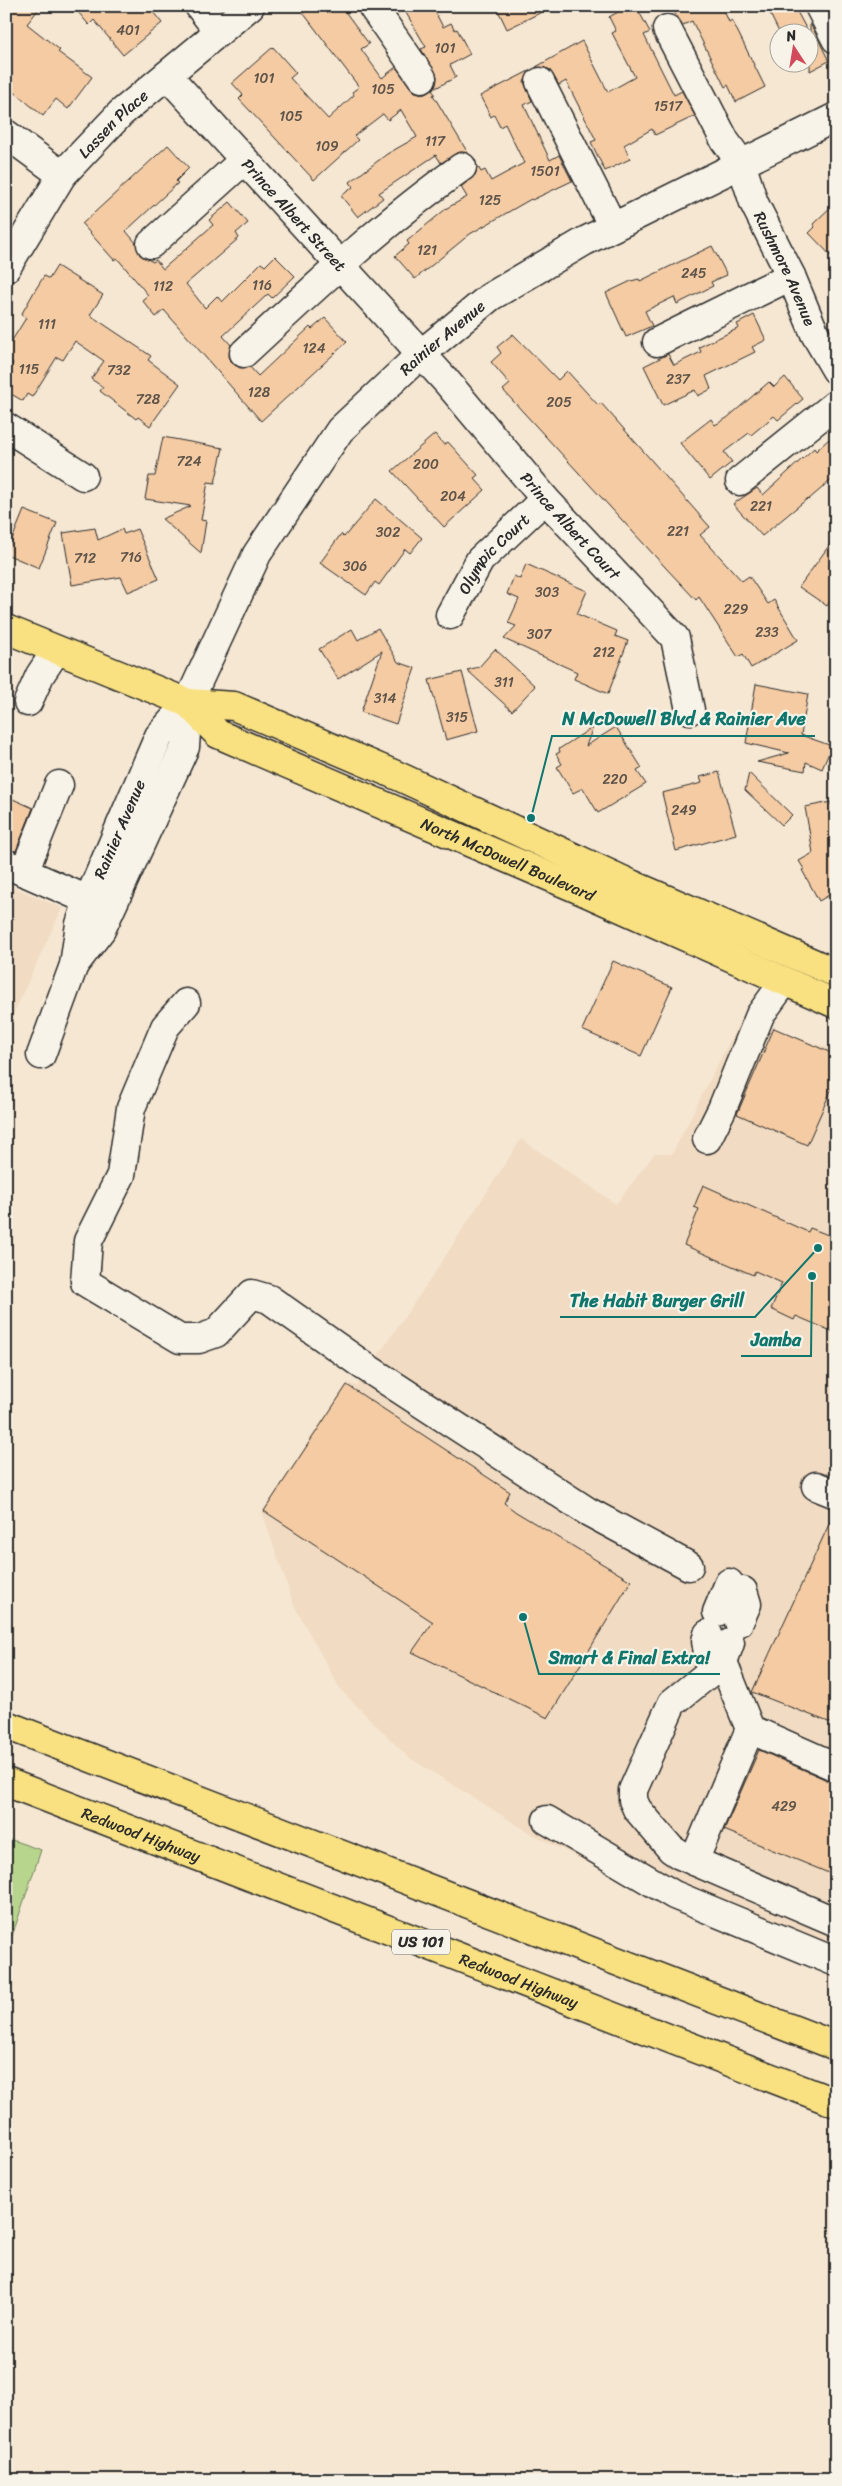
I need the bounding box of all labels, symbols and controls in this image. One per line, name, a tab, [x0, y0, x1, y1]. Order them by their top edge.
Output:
house number: 401	[116, 18, 140, 43]
north arrow	[770, 22, 820, 72]
text: N	[783, 22, 799, 49]
house number: 101	[435, 36, 455, 61]
house number: 101	[254, 66, 274, 91]
house number: 105	[371, 77, 395, 102]
street label: Lassen Place	[70, 82, 155, 165]
house number: 1517	[654, 94, 683, 119]
house number: 105	[279, 104, 303, 129]
house number: 117	[425, 129, 446, 154]
house number: 109	[315, 134, 339, 159]
street label: Prince Albert Street	[234, 151, 354, 278]
house number: 1501	[530, 159, 560, 184]
house number: 125	[479, 188, 502, 213]
street label: Rushmore Avenue	[746, 206, 825, 331]
house number: 121	[417, 238, 437, 263]
house number: 245	[681, 261, 707, 286]
house number: 116	[252, 273, 272, 298]
house number: 112	[153, 274, 173, 299]
street label: Rainier Avenue	[392, 292, 492, 382]
house number: 111	[38, 312, 56, 337]
house number: 124	[303, 336, 326, 361]
house number: 115	[19, 357, 40, 382]
house number: 732	[107, 358, 131, 383]
house number: 237	[666, 367, 691, 392]
house number: 128	[248, 380, 271, 405]
house number: 728	[136, 387, 161, 412]
house number: 205	[546, 390, 572, 415]
house number: 724	[177, 449, 202, 474]
house number: 200	[413, 452, 439, 477]
street label: Prince Albert Court	[513, 465, 628, 587]
house number: 204	[440, 484, 466, 509]
house number: 221	[750, 494, 772, 519]
street label: Olympic Court	[450, 506, 536, 599]
house number: 221	[667, 519, 689, 544]
house number: 302	[376, 520, 400, 545]
house number: 716	[120, 545, 142, 570]
house number: 712	[74, 546, 96, 571]
house number: 306	[343, 554, 367, 579]
house number: 303	[535, 580, 559, 605]
house number: 229	[724, 597, 749, 622]
house number: 233	[755, 620, 779, 645]
house number: 307	[527, 622, 552, 647]
house number: 212	[593, 640, 615, 665]
house number: 311	[494, 670, 514, 695]
house number: 314	[374, 686, 396, 711]
callout: N McDowell Blvd & Rainier Ave	[552, 703, 815, 736]
text: N McDowell Blvd & Rainier Ave	[561, 703, 807, 735]
house number: 315	[446, 705, 469, 730]
house number: 220	[602, 767, 628, 792]
street label: Rainier Avenue	[85, 775, 153, 883]
house number: 249	[671, 798, 697, 823]
street label: North McDowell Boulevard	[416, 809, 601, 910]
callout: The Habit Burger Grill	[560, 1284, 755, 1317]
text: The Habit Burger Grill	[570, 1285, 745, 1317]
callout: Jamba	[741, 1323, 811, 1356]
text: Jamba	[750, 1324, 802, 1356]
callout: Smart & Final Extra!	[539, 1641, 720, 1674]
text: Smart & Final Extra!	[547, 1642, 711, 1674]
house number: 429	[771, 1794, 797, 1819]
street label: Redwood Highway	[77, 1798, 206, 1871]
road number: US 101	[392, 1930, 450, 1954]
street label: Redwood Highway	[455, 1944, 584, 2017]

